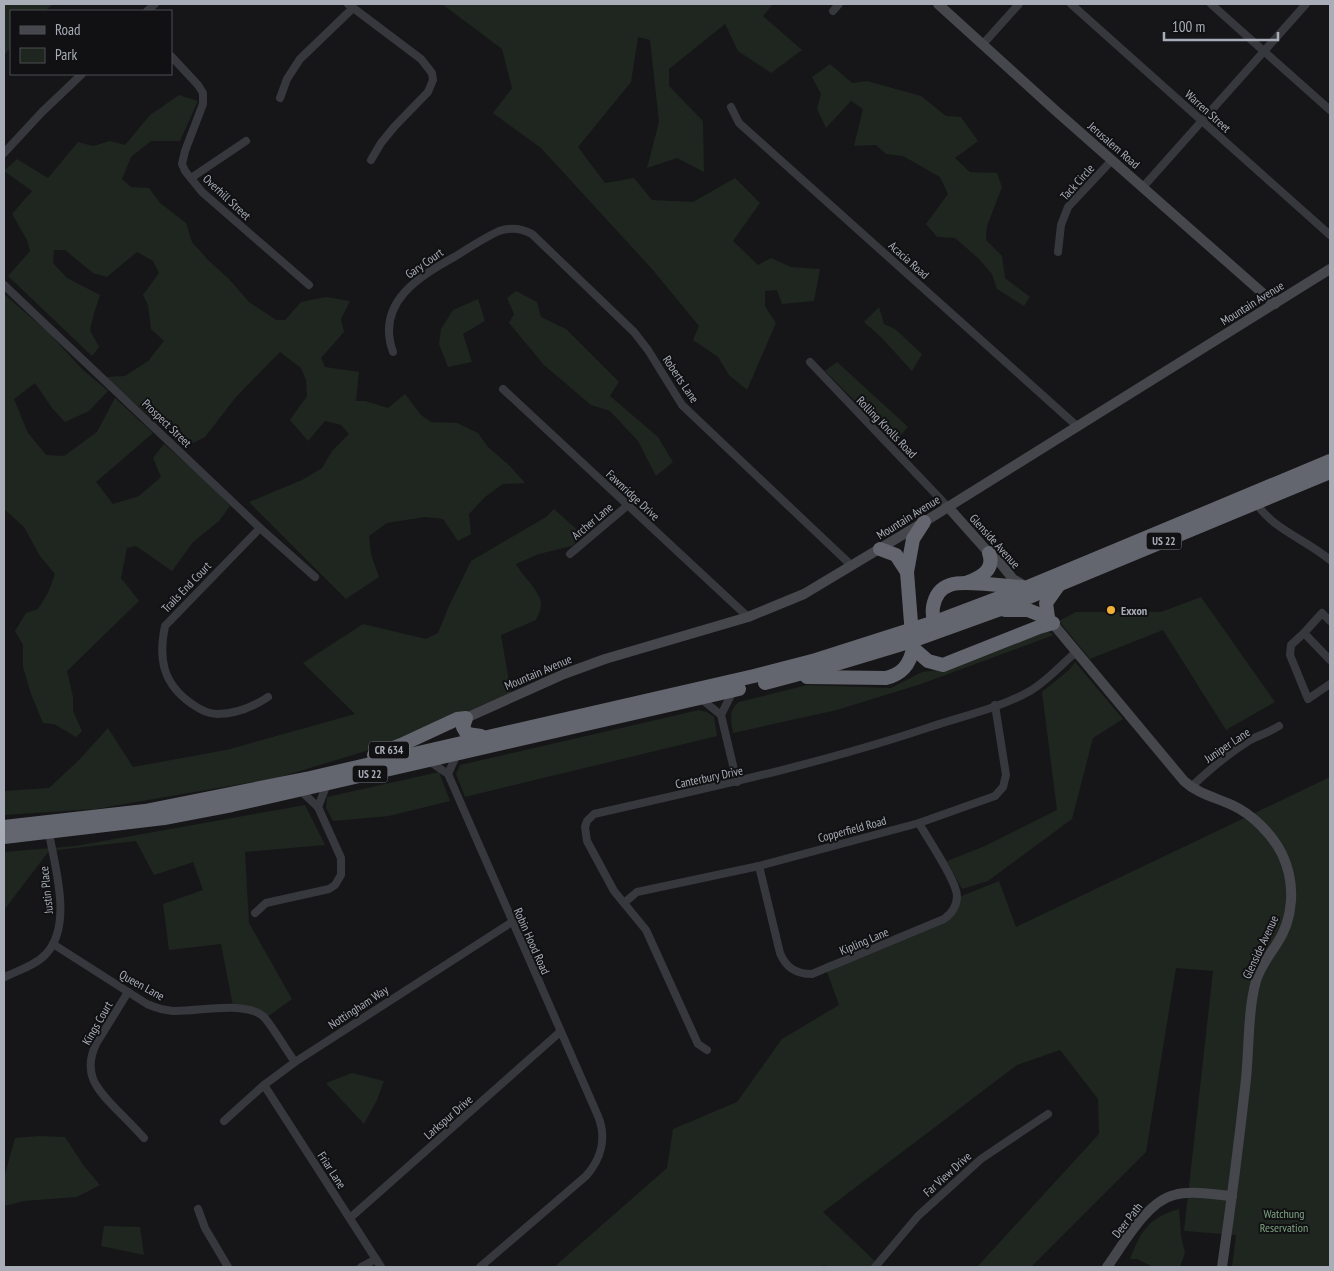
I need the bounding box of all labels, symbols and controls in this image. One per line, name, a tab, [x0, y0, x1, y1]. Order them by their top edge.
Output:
legend	[10, 10, 172, 75]
scale bar	[1164, 10, 1278, 42]
text: 100 m	[1172, 17, 1205, 36]
text: Road	[55, 20, 81, 39]
text: Park	[55, 45, 77, 64]
street label: Warren Street	[1182, 86, 1235, 136]
street label: Jerusalem Road	[1084, 118, 1143, 172]
street label: Tack Circle	[1057, 161, 1097, 203]
street label: Overhill Street	[200, 171, 255, 223]
street label: Acacia Road	[886, 238, 932, 282]
street label: Gary Court	[402, 244, 447, 282]
street label: Mountain Avenue	[1218, 278, 1286, 328]
street label: Roberts Lane	[660, 352, 702, 406]
street label: Rolling Knolls Road	[854, 393, 920, 461]
street label: Prospect Street	[139, 396, 195, 451]
street label: Fawnridge Drive	[603, 466, 663, 524]
street label: Mountain Avenue	[874, 492, 942, 542]
street label: Archer Lane	[568, 499, 616, 543]
street label: Glenside Avenue	[967, 511, 1023, 571]
road number: US 22	[1146, 532, 1182, 550]
street label: Trails End Court	[158, 558, 214, 616]
place label: Exxon	[1121, 603, 1147, 618]
marker: Exxon	[1105, 604, 1117, 616]
street label: Mountain Avenue	[502, 651, 574, 693]
street label: Juniper Lane	[1200, 724, 1253, 766]
road number: CR 634	[369, 742, 409, 758]
street label: Canterbury Drive	[674, 762, 744, 792]
road number: US 22	[352, 766, 388, 782]
street label: Copperfield Road	[816, 813, 888, 845]
street label: Justin Place	[36, 865, 56, 916]
street label: Robin Hood Road	[511, 905, 553, 977]
street label: Glenside Avenue	[1239, 913, 1281, 981]
street label: Kipling Lane	[837, 924, 891, 958]
street label: Queen Lane	[117, 966, 167, 1004]
street label: Nottingham Way	[325, 982, 391, 1032]
street label: Kings Court	[79, 998, 116, 1048]
street label: Larkspur Drive	[421, 1092, 475, 1142]
street label: Far View Drive	[920, 1148, 974, 1199]
street label: Friar Lane	[314, 1149, 350, 1191]
street label: Deer Path	[1109, 1199, 1145, 1241]
park label: Watchung Reservation	[1260, 1206, 1308, 1235]

